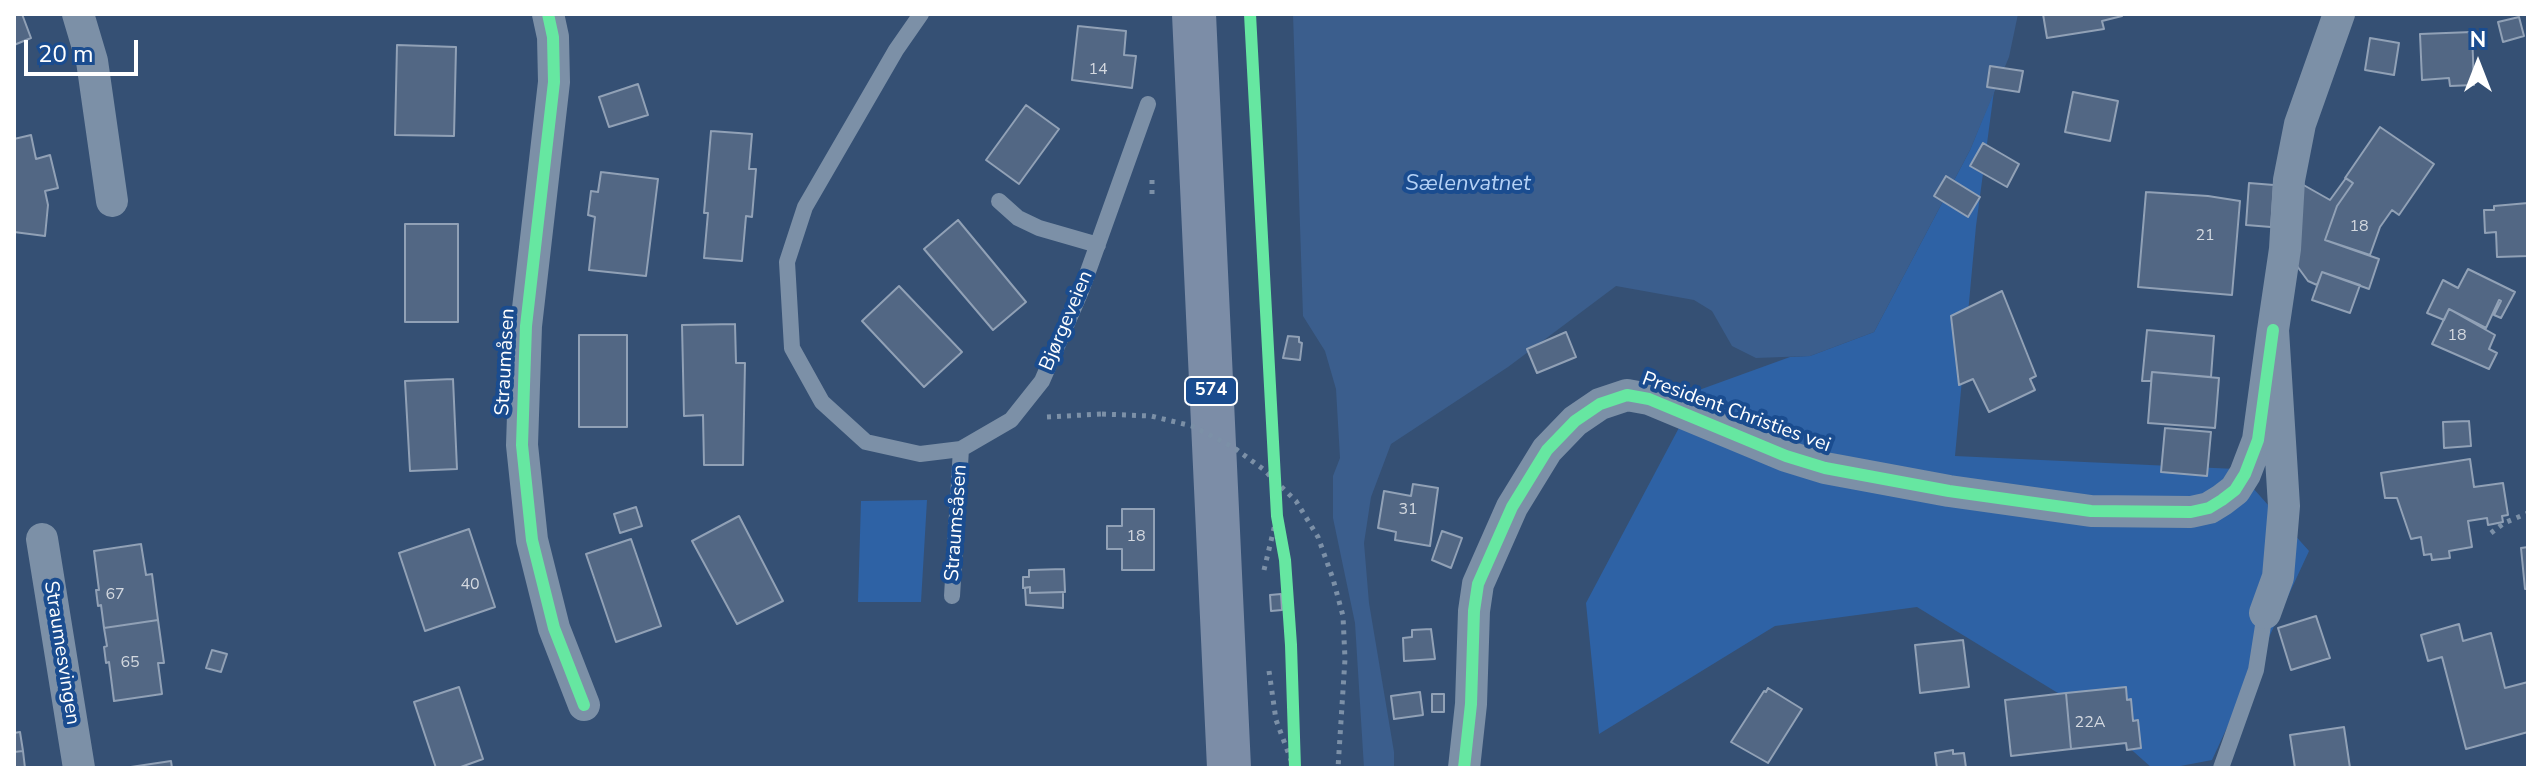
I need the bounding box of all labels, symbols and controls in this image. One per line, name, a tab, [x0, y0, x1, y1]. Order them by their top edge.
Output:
scale bar	[28, 24, 142, 74]
north arrow	[2438, 24, 2518, 104]
text: N	[2470, 25, 2486, 55]
text: 20 m	[38, 38, 94, 70]
house number: 14	[1088, 60, 1108, 80]
water label: Sælenvatnet	[1405, 172, 1531, 198]
house number: 18	[2349, 217, 2369, 237]
house number: 21	[2195, 226, 2215, 246]
street label: Bjørgeveien	[1035, 267, 1099, 375]
street label: Straumåsen	[491, 308, 521, 416]
house number: 18	[2447, 326, 2467, 346]
street label: President Christies vei	[1638, 368, 1834, 458]
road number: 574	[1185, 377, 1237, 405]
street label: Straumsåsen	[941, 464, 973, 582]
house number: 31	[1398, 500, 1418, 520]
house number: 18	[1126, 527, 1146, 547]
house number: 40	[460, 575, 480, 595]
street label: Straumesvingen	[38, 579, 84, 727]
house number: 67	[105, 585, 125, 605]
house number: 65	[120, 653, 140, 673]
house number: 22A	[2075, 713, 2105, 733]

